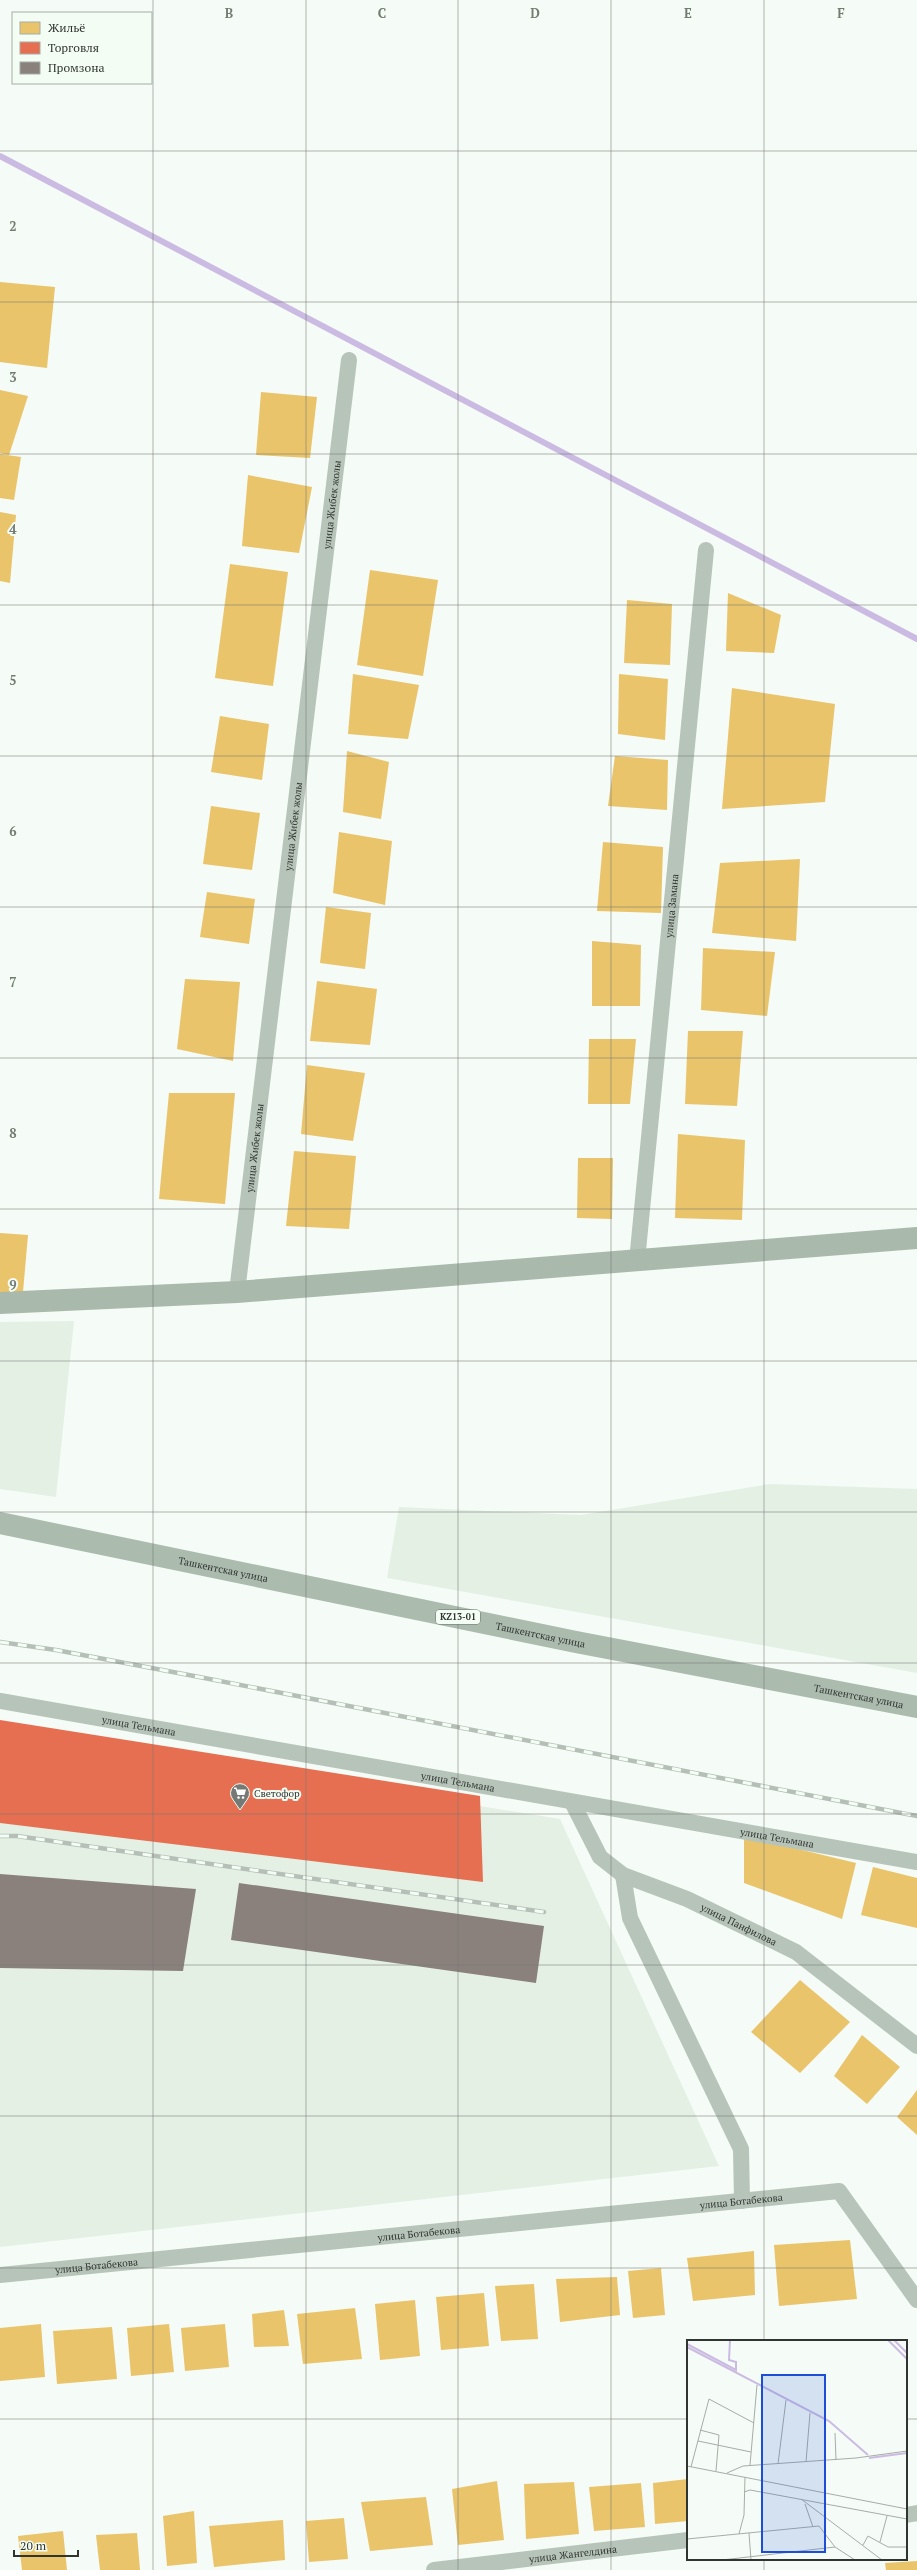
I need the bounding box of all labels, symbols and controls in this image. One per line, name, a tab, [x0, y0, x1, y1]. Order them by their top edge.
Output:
text: B	[225, 4, 233, 22]
text: C	[378, 4, 386, 22]
text: D	[530, 4, 540, 22]
text: E	[684, 4, 692, 22]
text: F	[837, 4, 845, 22]
legend	[12, 12, 152, 84]
text: Жильё	[48, 20, 85, 35]
text: Торговля	[48, 40, 99, 55]
text: Промзона	[48, 60, 105, 75]
text: 2	[9, 217, 17, 235]
text: 3	[9, 368, 17, 386]
street label: улица Жибек жолы	[320, 459, 343, 551]
text: 4	[9, 520, 17, 538]
text: 5	[9, 671, 17, 689]
street label: улица Жибек жолы	[281, 781, 305, 872]
text: 6	[9, 822, 17, 840]
street label: улица Замана	[662, 873, 681, 939]
text: 7	[9, 973, 17, 991]
street label: улица Жибек жолы	[242, 1102, 266, 1194]
text: 8	[9, 1124, 17, 1142]
text: 9	[9, 1276, 17, 1294]
street label: Ташкентская улица	[177, 1554, 269, 1585]
road number: KZ13-01	[436, 1610, 480, 1624]
street label: Ташкентская улица	[495, 1619, 586, 1650]
street label: Ташкентская улица	[813, 1681, 905, 1711]
street label: улица Тельмана	[100, 1712, 177, 1738]
street label: улица Тельмана	[419, 1768, 496, 1794]
supermarket icon: Светофор	[229, 1782, 251, 1810]
place label: Светофор	[254, 1787, 300, 1800]
street label: улица Тельмана	[738, 1824, 815, 1850]
street label: улица Панфилова	[698, 1900, 779, 1948]
street label: улица Ботабекова	[698, 2190, 783, 2211]
street label: улица Ботабекова	[376, 2222, 461, 2244]
street label: улица Ботабекова	[54, 2255, 138, 2276]
inset map	[687, 2340, 907, 2560]
scale bar	[14, 2532, 78, 2558]
text: 20 m	[20, 2538, 47, 2553]
street label: улица Жангелдина	[527, 2542, 618, 2565]

